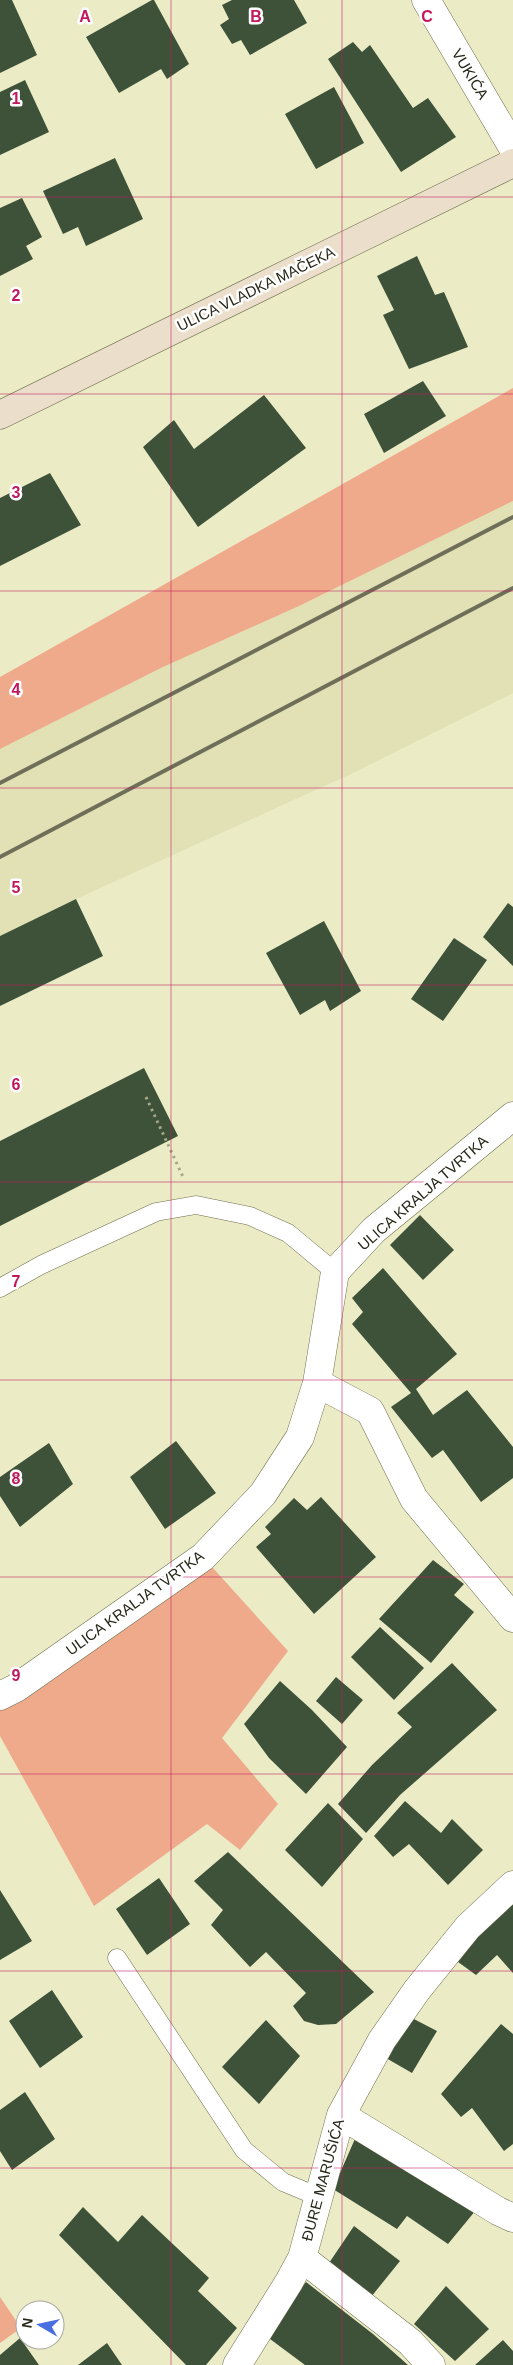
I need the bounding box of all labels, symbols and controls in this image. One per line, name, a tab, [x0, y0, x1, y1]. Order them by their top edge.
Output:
text: A	[79, 8, 91, 25]
text: B	[250, 8, 262, 25]
text: C	[421, 8, 433, 25]
street label: VUKIĆA	[449, 45, 492, 102]
text: 1	[12, 90, 21, 107]
street label: ULICA VLADKA MAČEKA	[174, 243, 337, 334]
text: 2	[12, 287, 21, 304]
text: 3	[12, 484, 21, 501]
text: 4	[12, 681, 21, 698]
text: 5	[12, 879, 21, 896]
text: 6	[12, 1076, 21, 1093]
street label: ULICA KRALJA TVRTKA	[354, 1132, 491, 1254]
text: 7	[12, 1273, 21, 1290]
text: 8	[12, 1470, 21, 1487]
street label: ULICA KRALJA TVRTKA	[62, 1547, 207, 1658]
text: 9	[12, 1667, 21, 1684]
street label: ĐURE MARUŠIĆA	[298, 2117, 347, 2243]
north arrow	[15, 2300, 65, 2350]
text: N	[18, 2317, 36, 2329]

